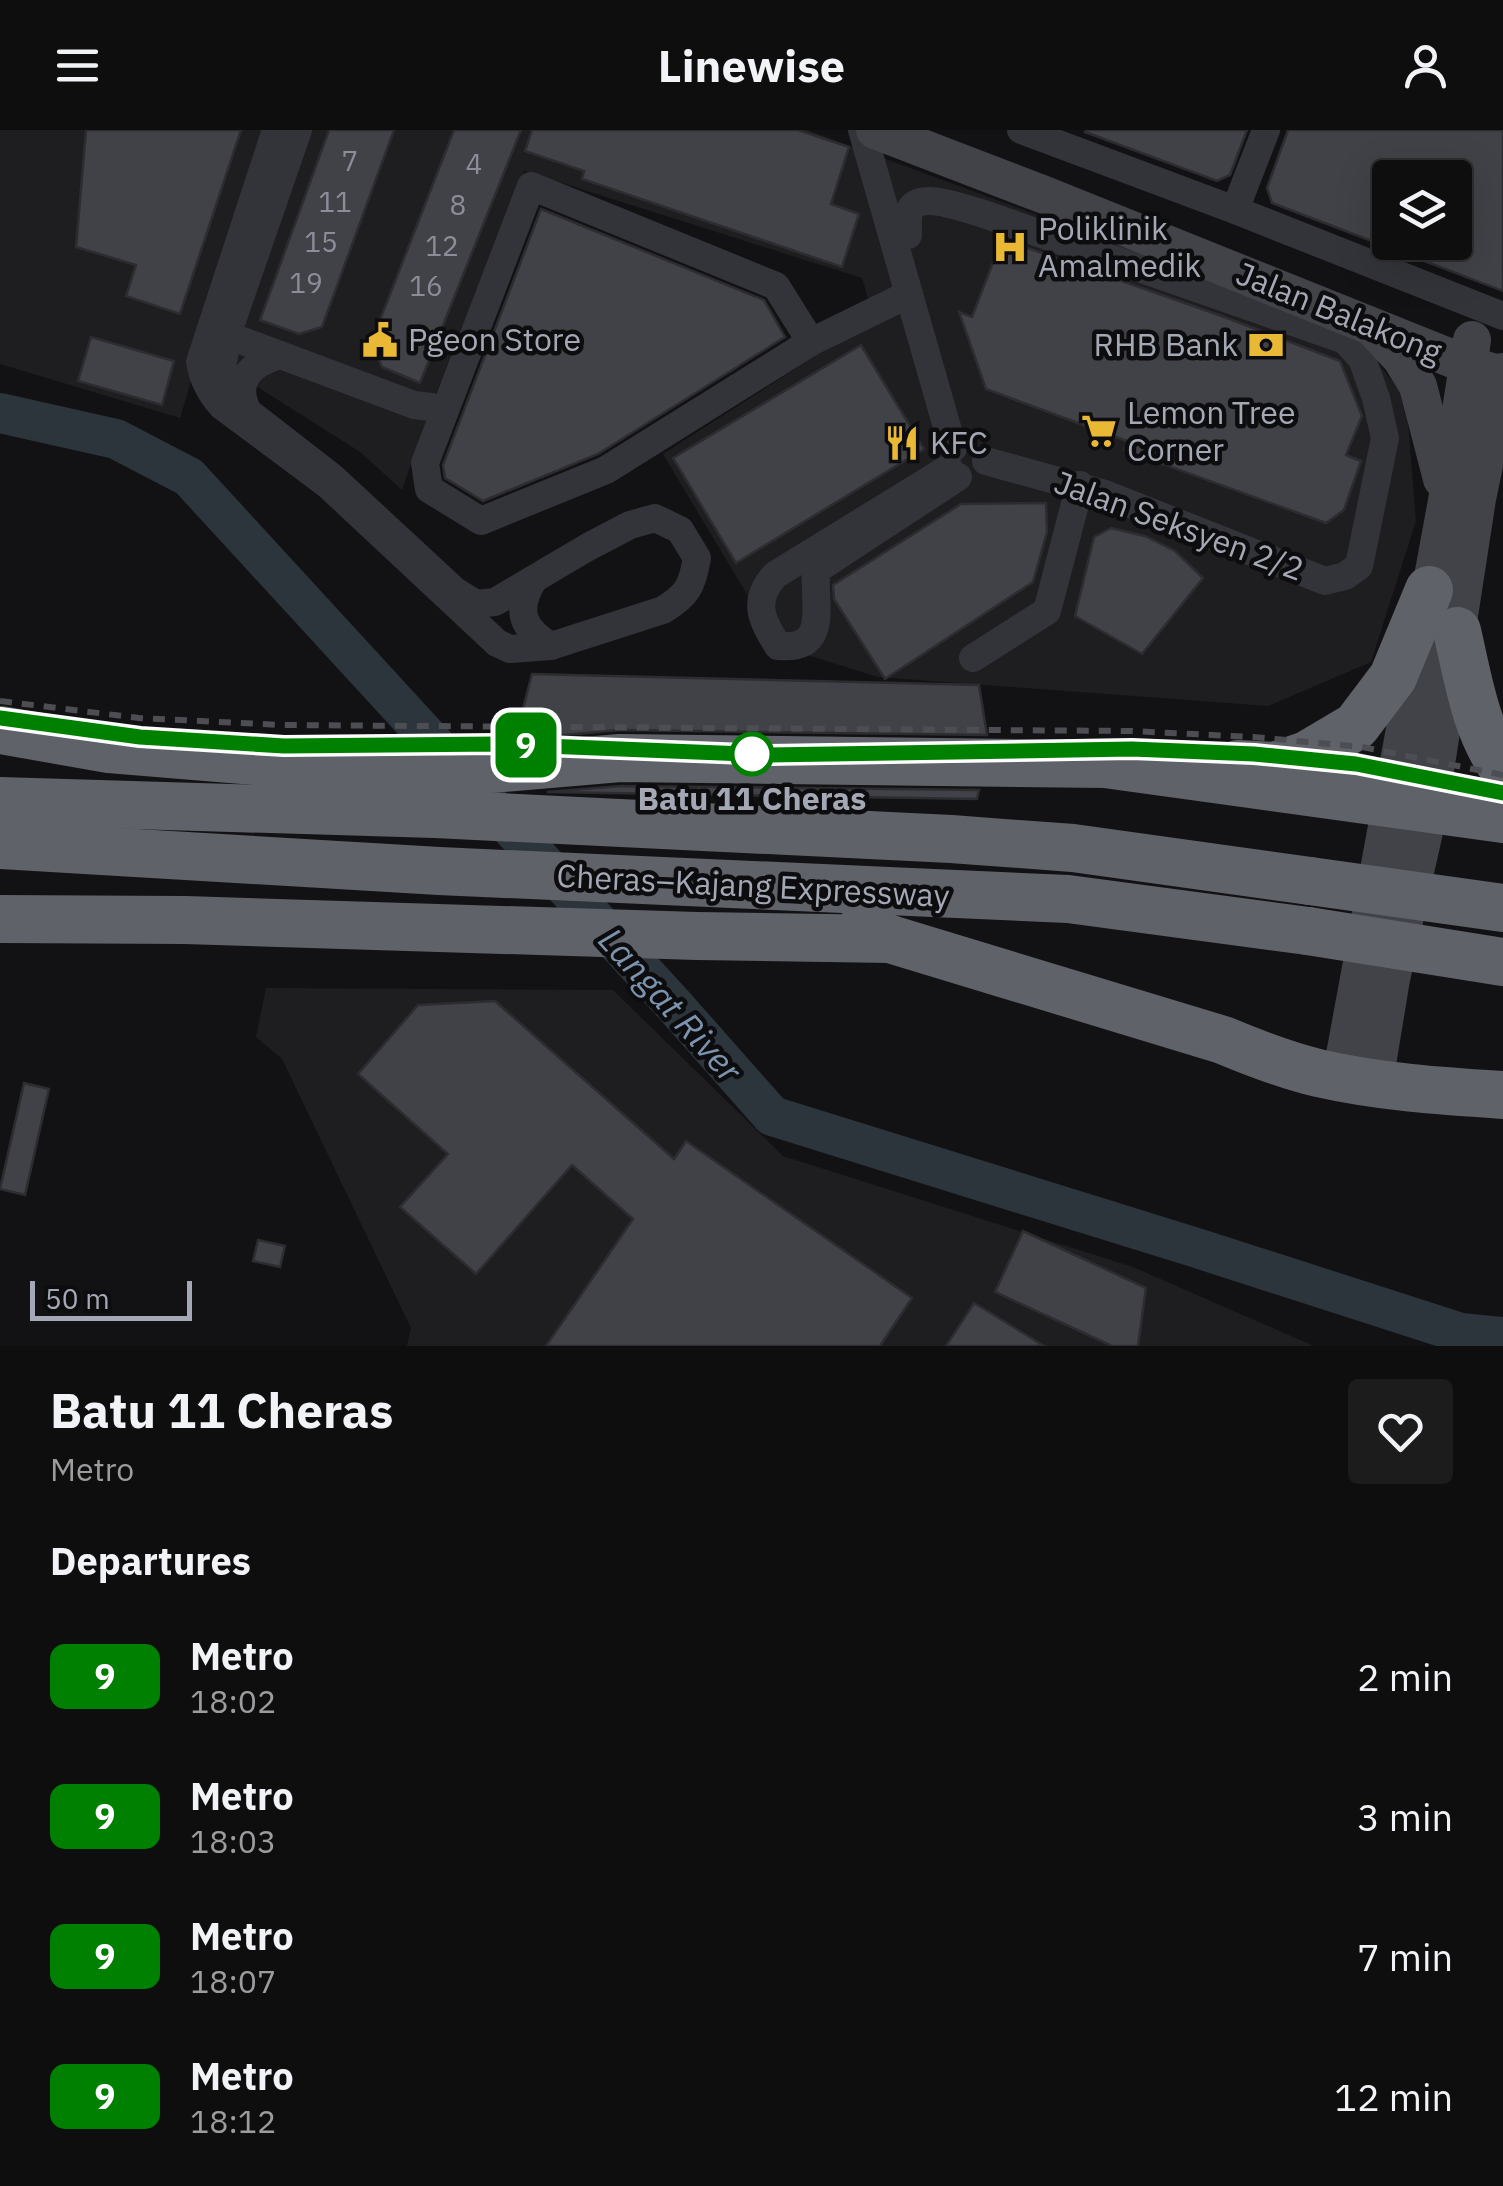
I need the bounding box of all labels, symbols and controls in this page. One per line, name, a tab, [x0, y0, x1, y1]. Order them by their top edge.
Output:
text: Linewise	[658, 36, 845, 94]
icon: menu	[50, 38, 105, 93]
icon: person	[1398, 38, 1453, 93]
house number: 7	[342, 142, 358, 179]
house number: 4	[466, 145, 482, 182]
map controls	[1372, 160, 1472, 260]
button: layers	[1372, 160, 1472, 260]
house number: 11	[318, 183, 352, 220]
house number: 8	[450, 186, 466, 223]
place label: Poliklinik Amalmedik	[1038, 207, 1201, 286]
house number: 15	[304, 223, 338, 260]
house number: 12	[425, 227, 459, 264]
hospital icon: Poliklinik Amalmedik	[991, 228, 1029, 266]
street label: Jalan Balakong	[1230, 252, 1448, 372]
house number: 19	[289, 264, 323, 301]
house number: 16	[409, 267, 443, 304]
place label: Pgeon Store	[408, 318, 581, 360]
public building icon: Pgeon Store	[361, 321, 399, 359]
place label: RHB Bank	[1093, 323, 1238, 365]
bank icon: RHB Bank	[1247, 326, 1285, 364]
place label: Lemon Tree Corner	[1127, 391, 1295, 470]
supermarket icon: Lemon Tree Corner	[1080, 412, 1118, 450]
place label: KFC	[930, 421, 988, 463]
restaurant icon: KFC	[883, 424, 921, 462]
street label: Jalan Seksyen 2/2	[1049, 460, 1310, 590]
line badge: 9	[494, 712, 558, 778]
text: 9	[515, 722, 537, 768]
marker: Batu 11 Cheras	[731, 733, 773, 775]
place label: Batu 11 Cheras	[638, 777, 866, 819]
street label: Cheras–Kajang Expressway	[555, 854, 951, 916]
water label: Langat River	[589, 917, 753, 1092]
scale bar	[30, 1276, 192, 1320]
text: 50 m	[45, 1280, 110, 1317]
text: Batu 11 Cheras	[50, 1379, 393, 1441]
button: heart	[1348, 1379, 1453, 1484]
text: Metro	[50, 1448, 134, 1490]
text: Departures	[50, 1536, 251, 1585]
text: Metro	[190, 1631, 294, 1680]
text: 2 min	[1357, 1652, 1453, 1701]
text: 9	[94, 1653, 116, 1699]
text: 18:02	[190, 1680, 276, 1722]
text: Metro	[190, 1771, 294, 1820]
text: 3 min	[1357, 1792, 1453, 1841]
text: 9	[94, 1793, 116, 1839]
text: 18:03	[190, 1820, 276, 1862]
text: Metro	[190, 1911, 294, 1960]
text: 7 min	[1357, 1932, 1453, 1981]
text: 9	[94, 1933, 116, 1979]
text: 18:07	[190, 1960, 276, 2002]
text: Metro	[190, 2051, 294, 2100]
text: 12 min	[1334, 2072, 1453, 2121]
text: 9	[94, 2073, 116, 2119]
text: 18:12	[190, 2100, 276, 2142]

